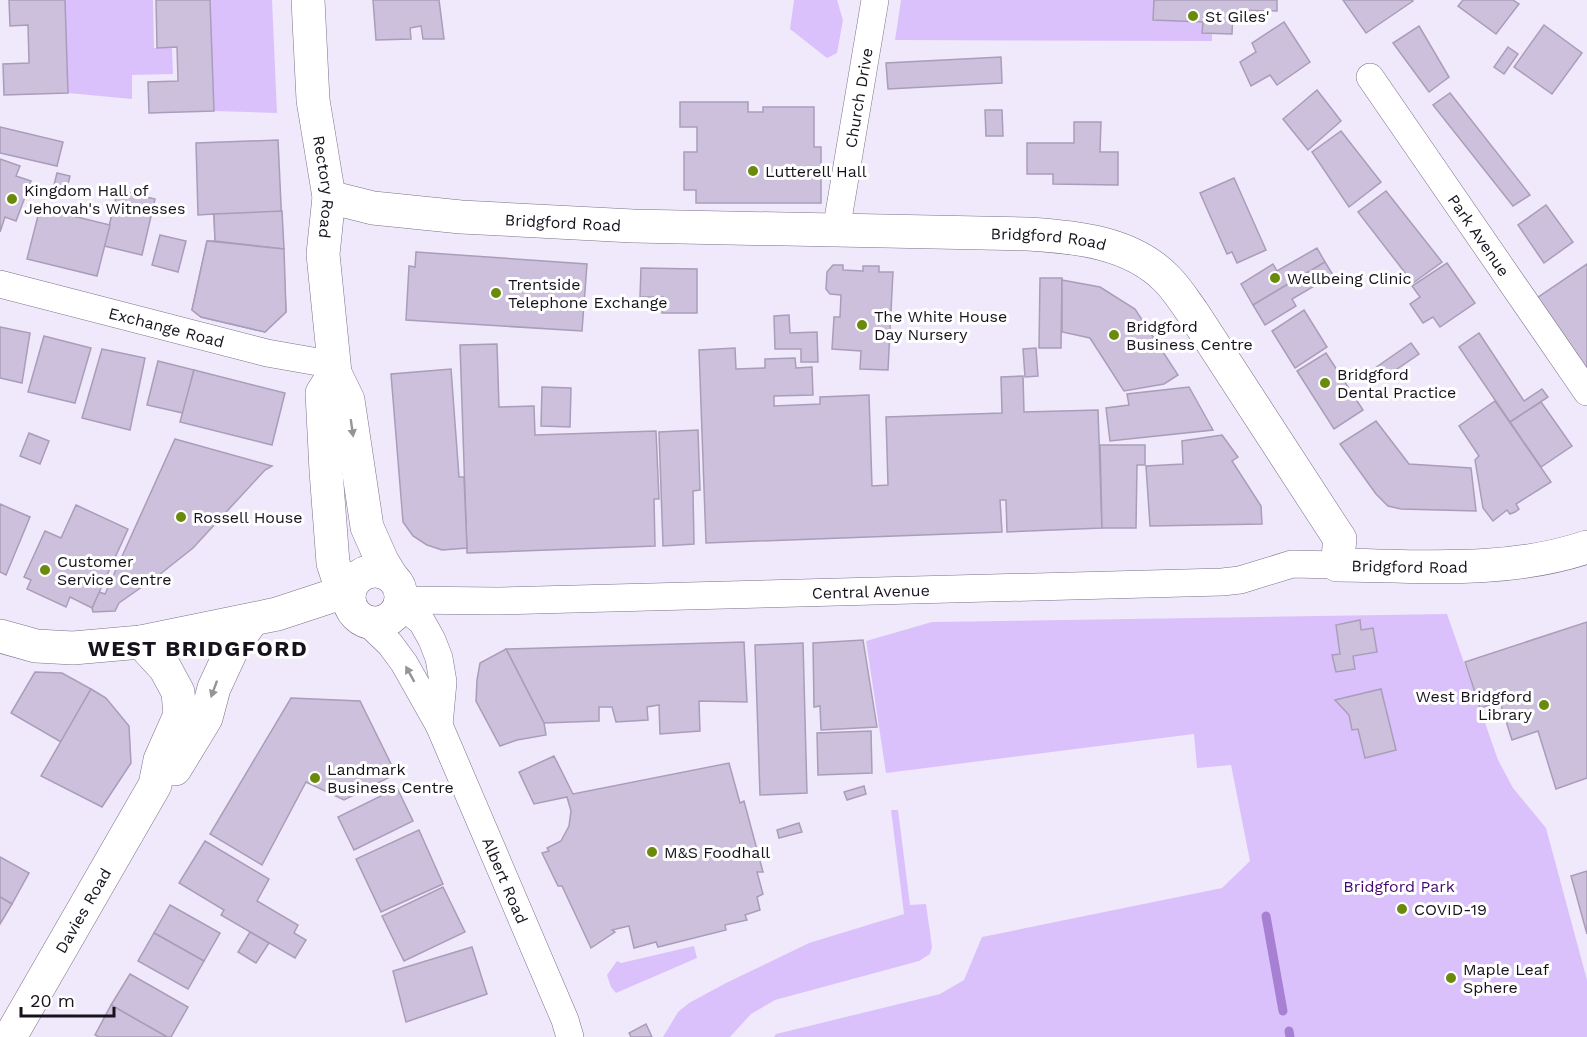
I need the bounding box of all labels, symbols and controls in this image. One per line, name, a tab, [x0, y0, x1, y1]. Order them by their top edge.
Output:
place label: St Giles'	[1205, 7, 1269, 26]
marker: St Giles'	[1186, 9, 1200, 23]
street label: Church Drive	[841, 46, 877, 149]
street label: Rectory Road	[309, 134, 338, 239]
place label: Lutterell Hall	[765, 162, 867, 181]
marker: Lutterell Hall	[746, 164, 760, 178]
place label: Kingdom Hall of Jehovah's Witnesses	[24, 181, 185, 218]
street label: Park Avenue	[1444, 191, 1513, 280]
marker: Kingdom Hall of Jehovah's Witnesses	[5, 192, 19, 206]
street label: Bridgford Road	[504, 210, 622, 235]
street label: Bridgford Road	[990, 224, 1108, 255]
place label: Wellbeing Clinic	[1287, 269, 1412, 288]
marker: Wellbeing Clinic	[1268, 271, 1282, 285]
place label: Trentside Telephone Exchange	[508, 275, 667, 312]
marker: Trentside Telephone Exchange	[489, 286, 503, 300]
street label: Exchange Road	[107, 303, 226, 352]
place label: The White House Day Nursery	[874, 307, 1007, 344]
place label: Bridgford Business Centre	[1126, 317, 1253, 354]
marker: The White House Day Nursery	[855, 318, 869, 332]
marker: Bridgford Business Centre	[1107, 328, 1121, 342]
place label: Bridgford Dental Practice	[1337, 365, 1456, 402]
marker: Bridgford Dental Practice	[1318, 376, 1332, 390]
one-way arrow	[348, 419, 357, 438]
place label: Rossell House	[193, 508, 303, 527]
marker: Rossell House	[174, 510, 188, 524]
place label: Customer Service Centre	[57, 552, 171, 589]
street label: Bridgford Road	[1351, 556, 1468, 577]
marker: Customer Service Centre	[38, 563, 52, 577]
street label: Central Avenue	[812, 581, 930, 603]
district label: WEST BRIDGFORD	[88, 636, 308, 661]
one-way arrow	[405, 665, 415, 682]
one-way arrow	[209, 680, 219, 698]
place label: West Bridgford Library	[1416, 687, 1533, 724]
marker: West Bridgford Library	[1537, 698, 1551, 712]
place label: Landmark Business Centre	[327, 760, 454, 797]
marker: Landmark Business Centre	[308, 771, 322, 785]
street label: Albert Road	[478, 834, 532, 926]
place label: M&S Foodhall	[664, 843, 770, 862]
marker: M&S Foodhall	[645, 845, 659, 859]
street label: Davies Road	[51, 865, 115, 957]
park label: Bridgford Park	[1343, 877, 1455, 896]
place label: COVID-19	[1414, 900, 1487, 919]
marker: COVID-19	[1395, 902, 1409, 916]
place label: Maple Leaf Sphere	[1463, 960, 1550, 997]
marker: Maple Leaf Sphere	[1444, 971, 1458, 985]
scale bar	[21, 980, 114, 1018]
text: 20 m	[30, 990, 75, 1011]

